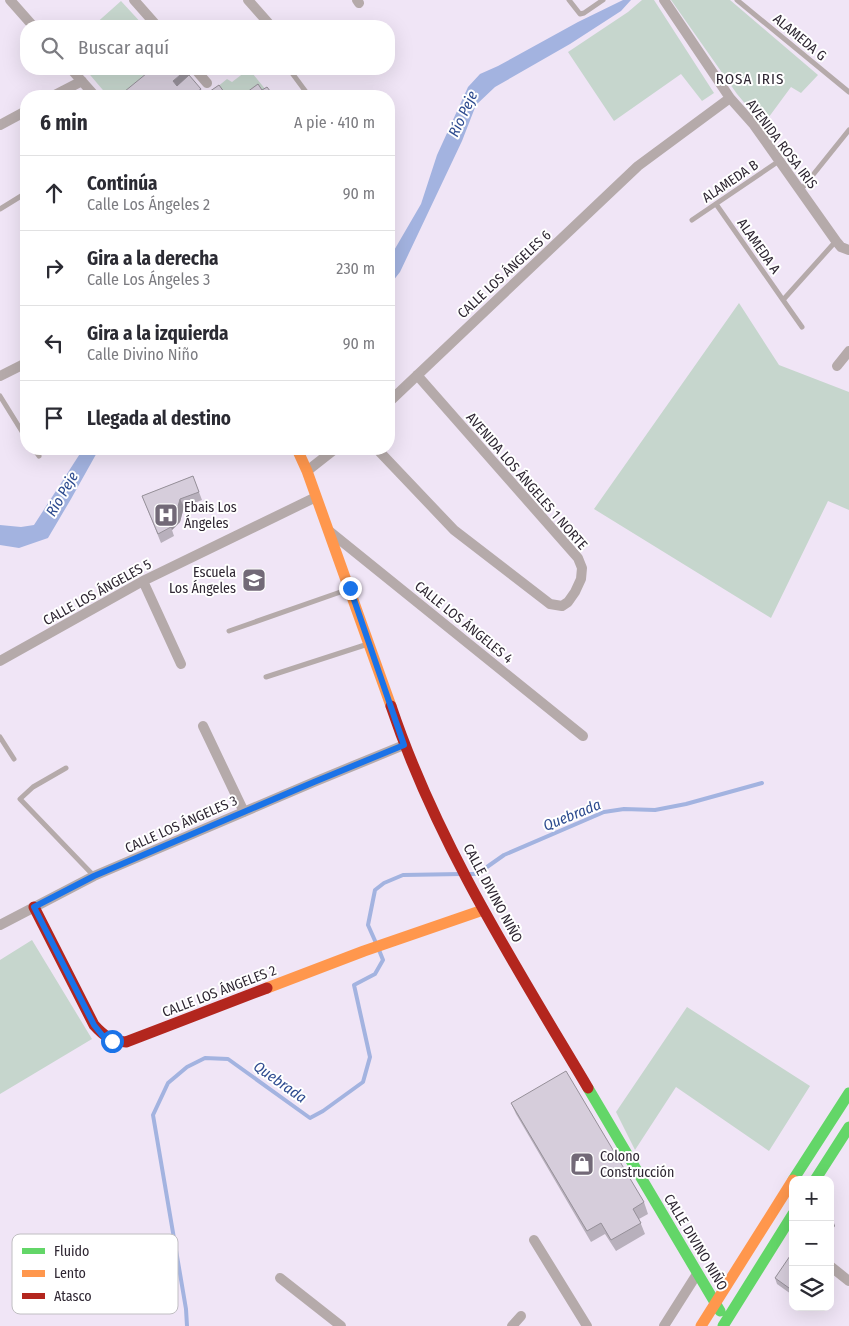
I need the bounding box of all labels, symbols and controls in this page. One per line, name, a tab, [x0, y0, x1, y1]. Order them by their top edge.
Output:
street label: ALAMEDA G	[770, 10, 830, 65]
search box	[20, 20, 395, 75]
icon: search	[38, 34, 66, 62]
text: Buscar aquí	[78, 36, 169, 59]
district label: ROSA IRIS	[716, 70, 784, 88]
water label: Río Peje	[445, 88, 481, 140]
street label: AVENIDA ROSA IRIS	[742, 96, 821, 192]
text: 6 min	[40, 110, 88, 136]
text: A pie · 410 m	[294, 113, 375, 132]
street label: ALAMEDA B	[699, 156, 762, 206]
text: Continúa	[87, 172, 158, 195]
icon: ahead	[40, 179, 68, 207]
text: 90 m	[343, 184, 375, 203]
text: Calle Los Ángeles 2	[87, 195, 210, 214]
street label: ALAMEDA A	[733, 215, 784, 278]
street label: CALLE LOS ÁNGELES 6	[453, 226, 555, 322]
text: Gira a la derecha	[87, 247, 219, 270]
icon: right	[40, 254, 68, 282]
text: 230 m	[336, 259, 375, 278]
text: Calle Los Ángeles 3	[87, 270, 210, 289]
text: Gira a la izquierda	[87, 322, 229, 345]
icon: left	[40, 329, 68, 357]
text: 90 m	[343, 334, 375, 353]
text: Calle Divino Niño	[87, 345, 198, 364]
icon: arrive	[40, 404, 68, 432]
text: Llegada al destino	[87, 407, 231, 430]
street label: AVENIDA LOS ÁNGELES 1 NORTE	[462, 409, 592, 554]
water label: Río Peje	[42, 469, 82, 519]
place label: Ebais Los Ángeles	[184, 499, 237, 532]
hospital icon: Ebais Los Ángeles	[153, 502, 179, 528]
street label: CALLE LOS ÁNGELES 5	[40, 555, 154, 629]
place label: Escuela Los Ángeles	[169, 564, 236, 597]
school or university icon: Escuela Los Ángeles	[241, 567, 267, 593]
route end	[339, 577, 362, 600]
street label: CALLE LOS ÁNGELES 4	[411, 577, 517, 667]
street label: CALLE LOS ÁNGELES 3	[122, 791, 240, 857]
water label: Quebrada	[541, 795, 604, 835]
street label: CALLE DIVINO NIÑO	[459, 841, 526, 946]
street label: CALLE LOS ÁNGELES 2	[159, 961, 279, 1021]
route start	[101, 1030, 124, 1053]
water label: Quebrada	[250, 1057, 310, 1107]
place label: Colono Construcción	[600, 1148, 674, 1181]
shop icon: Colono Construcción	[569, 1151, 595, 1177]
map controls	[789, 1176, 834, 1311]
button: +	[789, 1176, 834, 1221]
street label: CALLE DIVINO NIÑO	[660, 1191, 731, 1294]
button: −	[789, 1221, 834, 1266]
legend	[12, 1234, 178, 1314]
text: Fluido	[54, 1243, 89, 1260]
text: Lento	[54, 1265, 86, 1282]
button: layers	[789, 1266, 834, 1311]
text: Atasco	[54, 1288, 92, 1305]

